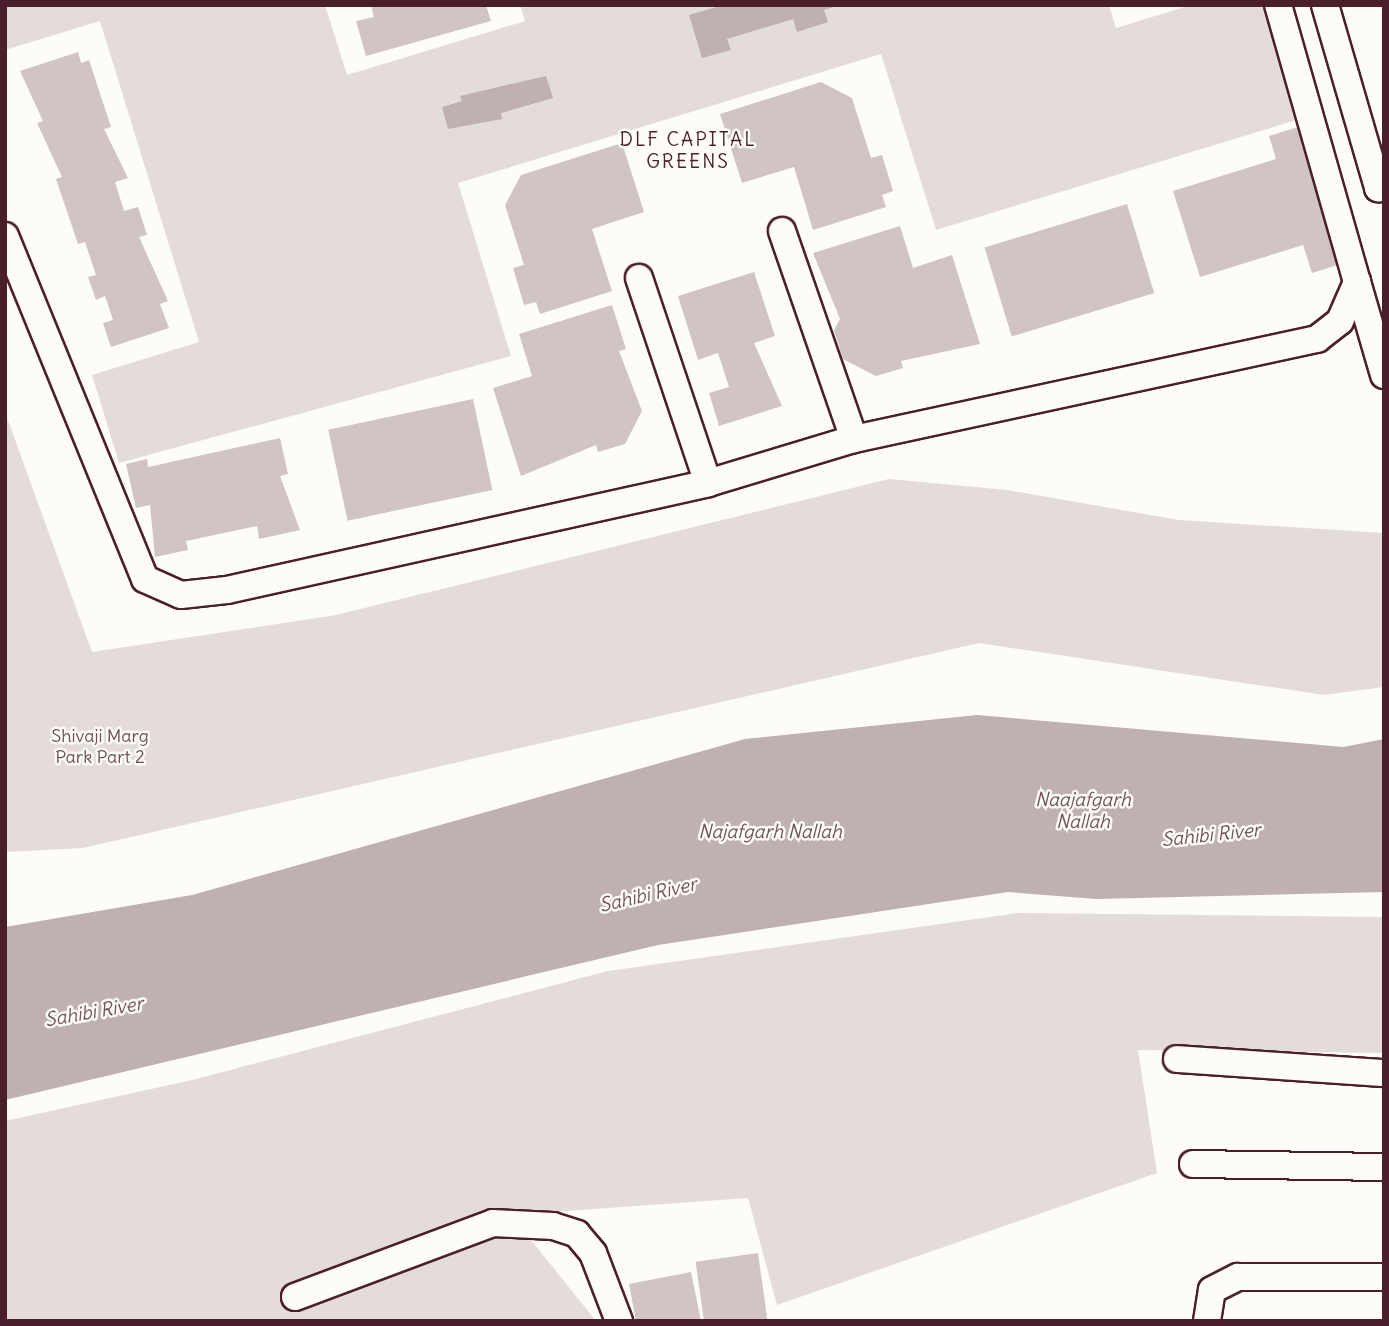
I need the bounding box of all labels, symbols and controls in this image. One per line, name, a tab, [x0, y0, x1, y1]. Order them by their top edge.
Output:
district label: DLF CAPITAL GREENS	[621, 129, 755, 173]
park label: Shivaji Marg Park Part 2	[51, 726, 149, 768]
water label: Naajafgarh Nallah	[1035, 789, 1131, 833]
water label: Sahibi River	[1160, 818, 1262, 852]
water label: Najafgarh Nallah	[698, 821, 842, 843]
water label: Sahibi River	[597, 873, 699, 917]
water label: Sahibi River	[43, 992, 145, 1032]

